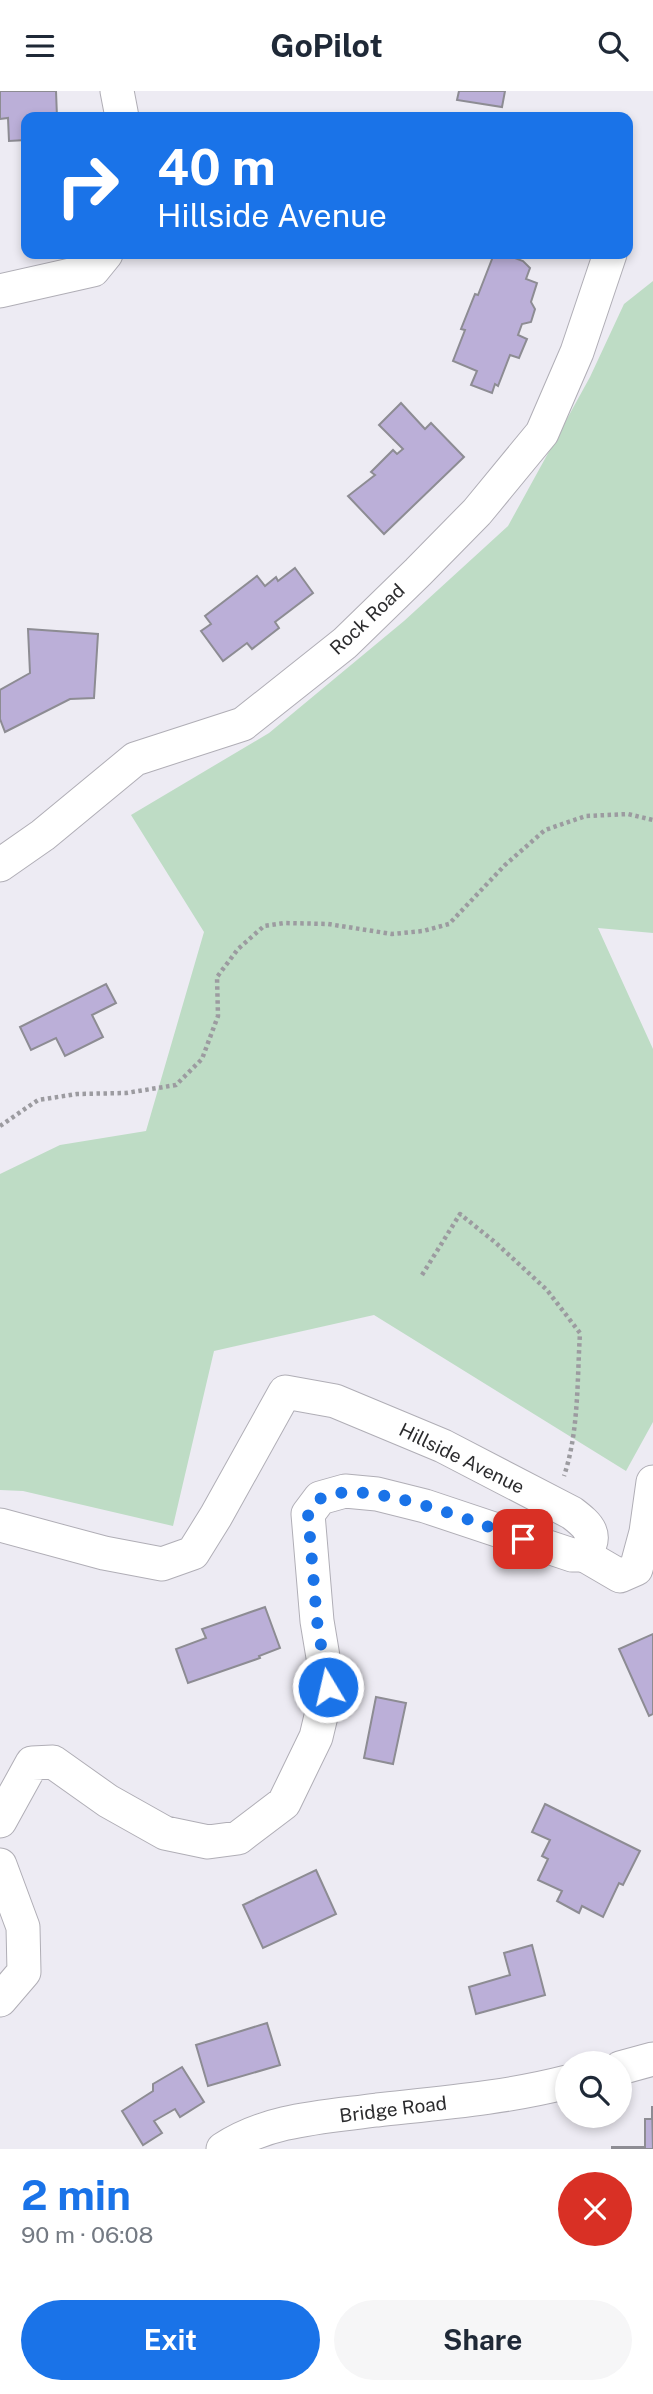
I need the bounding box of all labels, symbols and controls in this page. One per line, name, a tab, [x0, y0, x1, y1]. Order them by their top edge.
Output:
icon: menu	[21, 27, 59, 65]
text: GoPilot	[270, 27, 383, 64]
icon: search	[594, 27, 632, 65]
text: 40 m	[157, 138, 276, 196]
icon: right	[42, 140, 133, 231]
text: Hillside Avenue	[157, 197, 387, 234]
street label: Rock Road	[325, 579, 409, 659]
street label: Hillside Avenue	[396, 1418, 528, 1498]
pin	[493, 1509, 553, 1569]
icon: arrive	[504, 1520, 542, 1558]
position arrow	[291, 1650, 365, 1724]
map controls	[555, 2051, 632, 2128]
button: search	[555, 2051, 632, 2128]
street label: Bridge Road	[338, 2092, 448, 2126]
text: 2 min	[21, 2170, 131, 2219]
button: close	[558, 2172, 632, 2246]
text: 90 m · 06:08	[21, 2221, 153, 2248]
button: Exit	[21, 2300, 320, 2380]
button: Share	[334, 2300, 632, 2380]

